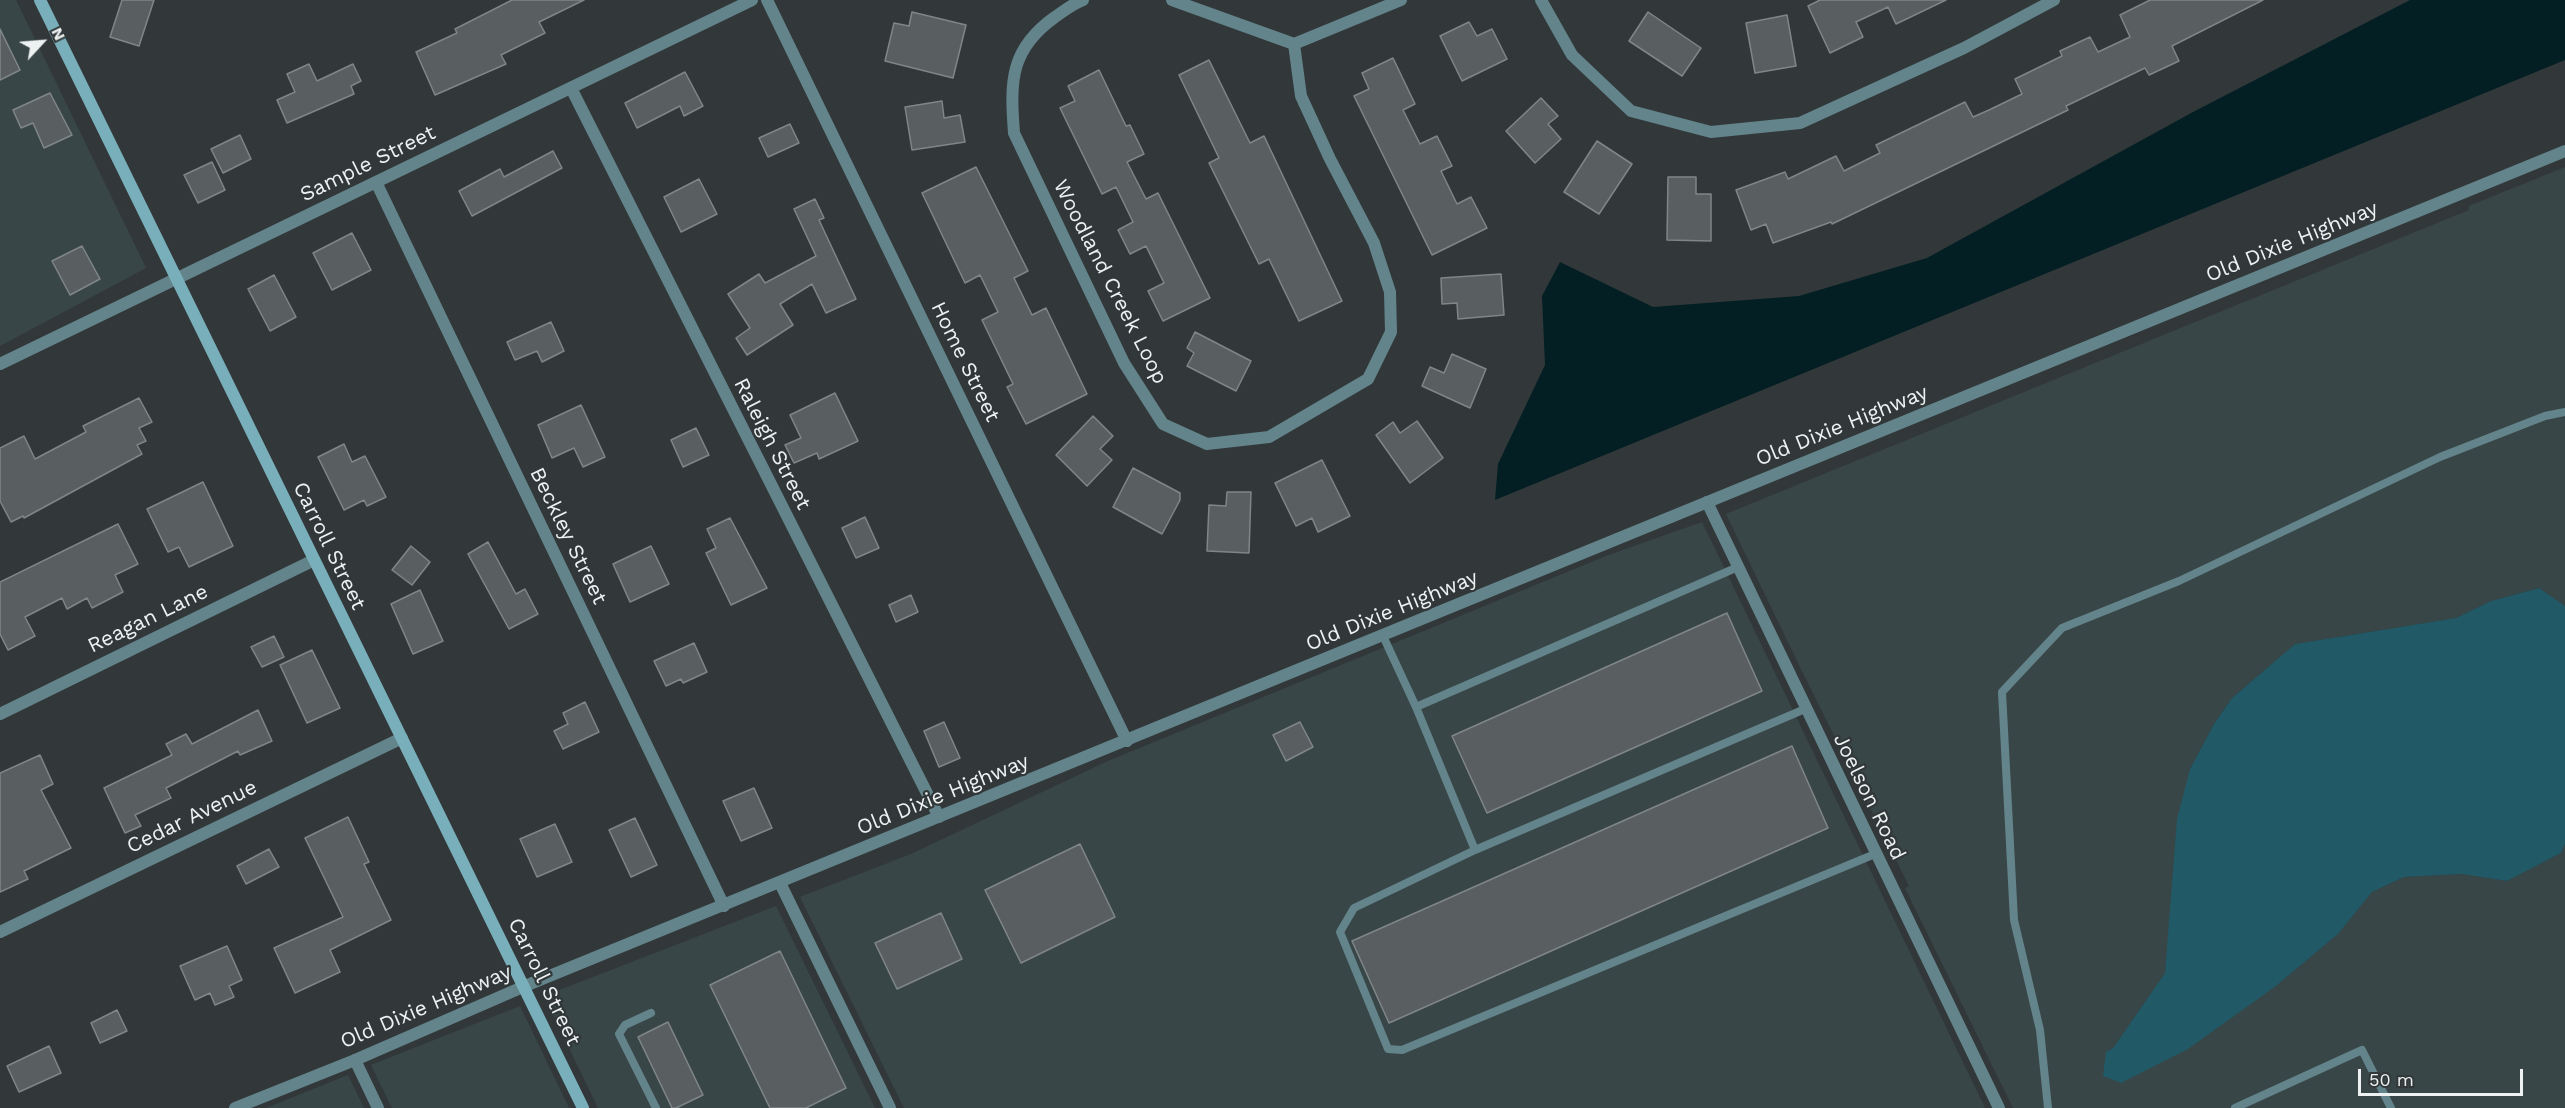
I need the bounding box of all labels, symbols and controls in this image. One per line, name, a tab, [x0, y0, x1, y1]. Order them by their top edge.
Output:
north arrow	[12, 12, 72, 72]
text: N	[47, 24, 70, 43]
street label: Sample Street	[296, 120, 440, 208]
street label: Woodland Creek Loop	[1047, 176, 1173, 388]
street label: Old Dixie Highway	[2202, 196, 2382, 288]
street label: Home Street	[925, 298, 1005, 426]
street label: Raleigh Street	[728, 374, 816, 514]
street label: Old Dixie Highway	[1752, 380, 1932, 472]
street label: Beckley Street	[524, 464, 612, 608]
street label: Carroll Street	[287, 478, 371, 614]
street label: Old Dixie Highway	[1302, 565, 1482, 657]
street label: Reagan Lane	[84, 579, 212, 659]
street label: Joelson Road	[1827, 729, 1911, 865]
street label: Old Dixie Highway	[853, 749, 1033, 841]
street label: Cedar Avenue	[123, 775, 261, 859]
street label: Carroll Street	[502, 914, 586, 1050]
street label: Old Dixie Highway	[337, 960, 515, 1054]
scale bar	[2361, 1057, 2526, 1095]
text: 50 m	[2369, 1069, 2414, 1090]

